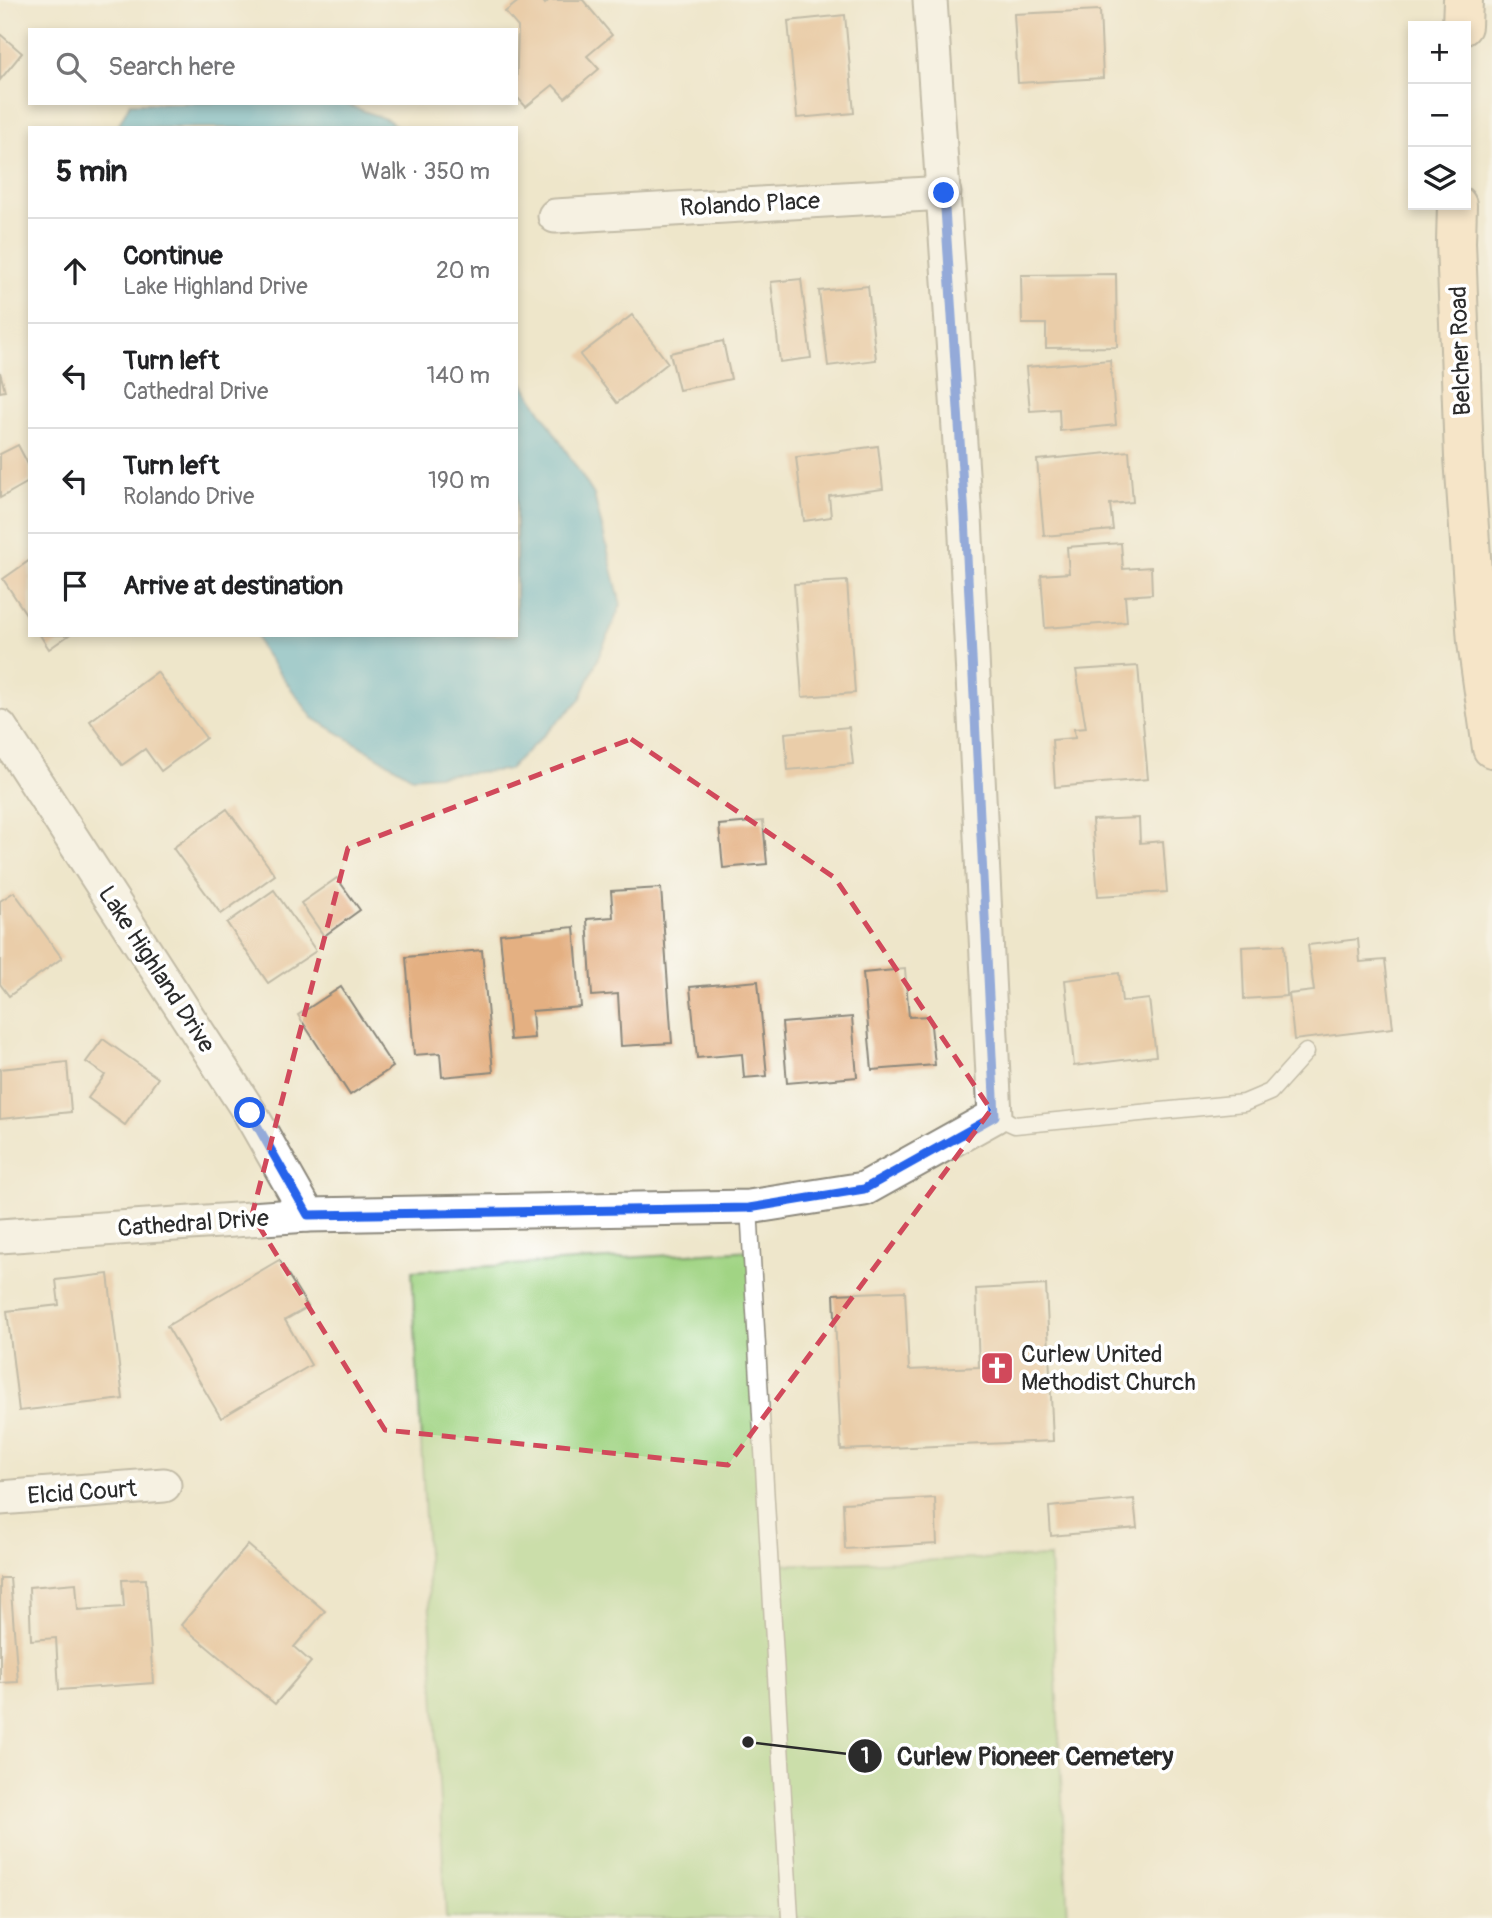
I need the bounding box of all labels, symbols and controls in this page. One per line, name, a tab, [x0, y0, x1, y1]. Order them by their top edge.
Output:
map controls	[1408, 21, 1471, 210]
button: +	[1408, 21, 1471, 84]
search box	[28, 28, 518, 105]
icon: search	[52, 48, 90, 86]
text: Search here	[108, 51, 235, 83]
button: −	[1408, 84, 1471, 147]
button: layers	[1408, 147, 1471, 210]
text: 5 min	[56, 153, 127, 190]
text: Walk · 350 m	[361, 157, 490, 186]
route end	[928, 177, 959, 208]
street label: Rolando Place	[679, 186, 821, 223]
text: Continue	[123, 240, 223, 272]
icon: ahead	[56, 252, 94, 290]
text: 20 m	[436, 256, 490, 285]
text: Lake Highland Drive	[123, 272, 308, 301]
street label: Belcher Road	[1444, 286, 1477, 416]
text: Turn left	[123, 345, 219, 377]
icon: left	[56, 357, 94, 395]
text: 140 m	[427, 361, 490, 390]
text: Cathedral Drive	[123, 377, 268, 406]
text: Turn left	[123, 450, 219, 482]
icon: left	[56, 462, 94, 500]
text: 190 m	[428, 466, 490, 495]
text: Rolando Drive	[123, 482, 254, 511]
icon: arrive	[56, 567, 94, 605]
text: Arrive at destination	[123, 570, 343, 602]
street label: Lake Highland Drive	[92, 881, 221, 1058]
route start	[234, 1097, 265, 1128]
street label: Cathedral Drive	[116, 1204, 270, 1243]
place label: Curlew United Methodist Church	[1021, 1340, 1196, 1397]
church icon: Curlew United Methodist Church	[978, 1349, 1016, 1387]
street label: Elcid Court	[26, 1474, 138, 1511]
callout: Curlew Pioneer Cemetery	[848, 1732, 1188, 1779]
text: Curlew Pioneer Cemetery	[897, 1741, 1174, 1773]
text: 1	[861, 1743, 869, 1770]

